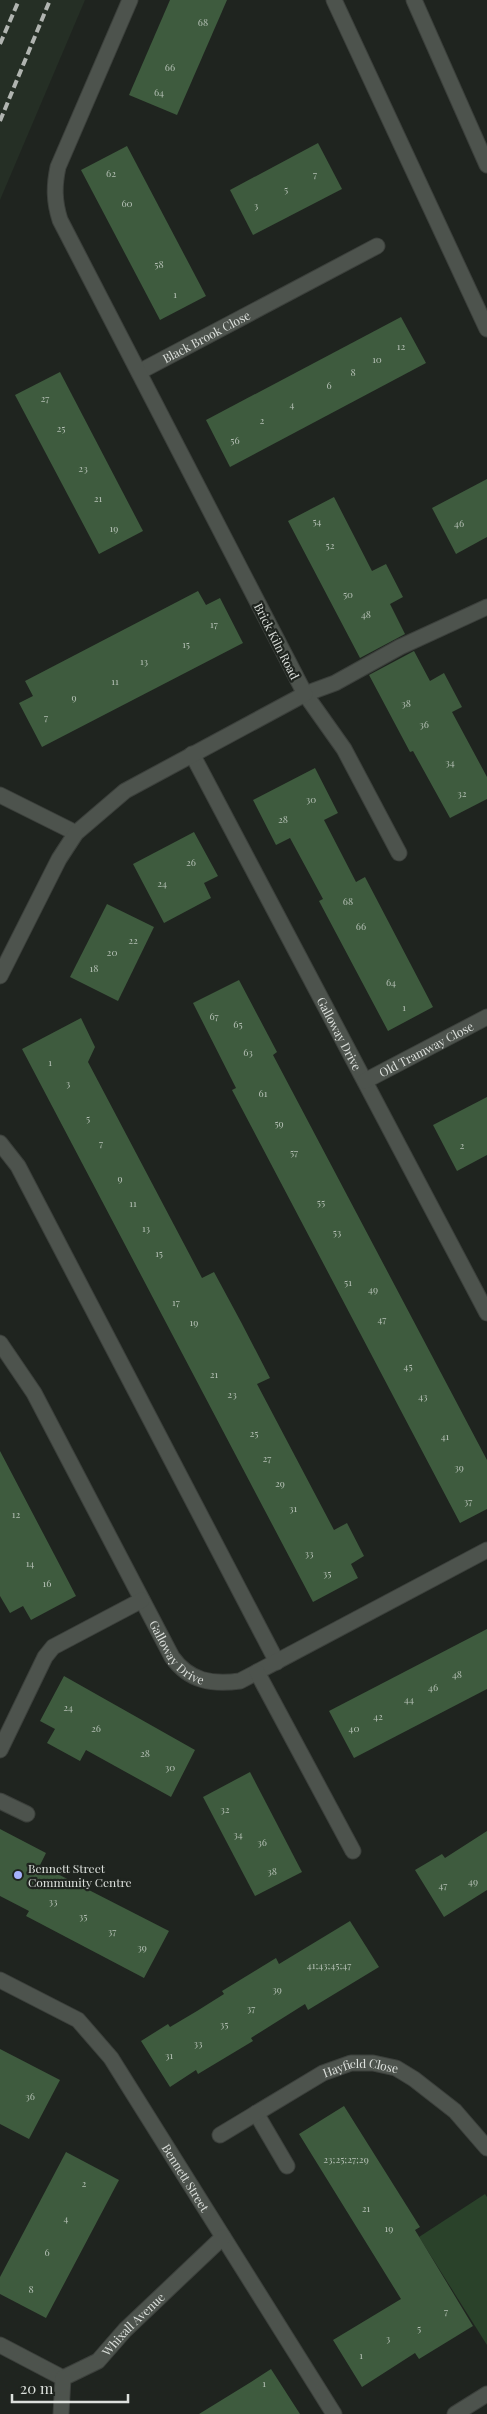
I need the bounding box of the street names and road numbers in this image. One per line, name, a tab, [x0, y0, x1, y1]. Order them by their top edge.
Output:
street label: Black Brook Close	[160, 307, 253, 366]
street label: Brick Kiln Road	[251, 600, 303, 682]
street label: Galloway Drive	[314, 994, 365, 1073]
street label: Old Tramway Close	[376, 1018, 476, 1080]
street label: Galloway Drive	[146, 1617, 206, 1688]
street label: Hayfield Close	[320, 2054, 400, 2080]
street label: Bennett Street	[159, 2141, 213, 2215]
street label: Whixall Avenue	[98, 2289, 168, 2360]

